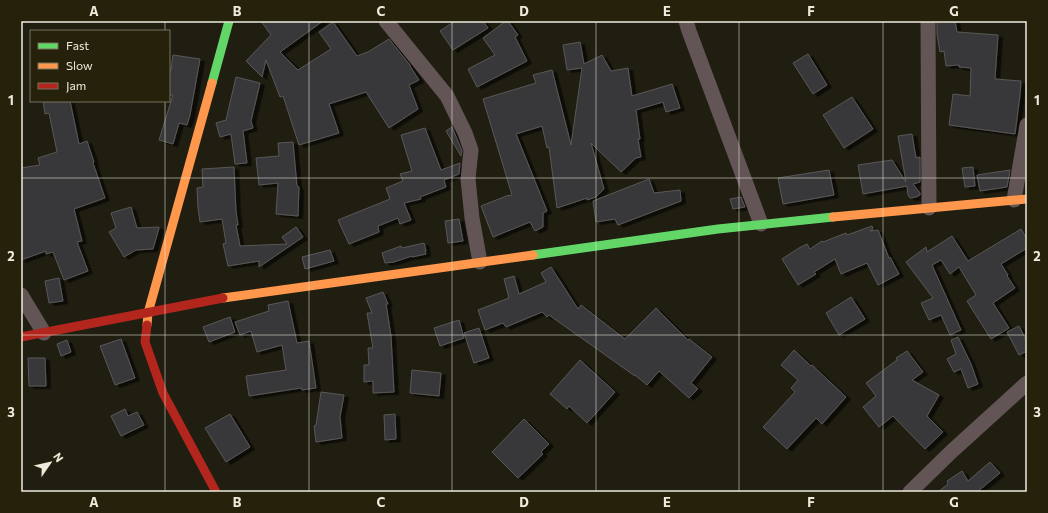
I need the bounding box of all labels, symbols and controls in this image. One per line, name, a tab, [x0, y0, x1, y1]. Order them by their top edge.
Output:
text: A	[89, 3, 99, 19]
text: B	[233, 3, 242, 19]
text: C	[377, 3, 386, 19]
text: D	[519, 3, 529, 19]
text: E	[663, 3, 671, 19]
text: F	[807, 3, 815, 19]
text: G	[949, 3, 959, 19]
legend	[30, 30, 170, 102]
text: Fast	[66, 38, 89, 52]
text: Slow	[66, 58, 93, 72]
text: Jam	[66, 78, 86, 93]
text: 1	[8, 92, 14, 108]
text: 1	[1034, 92, 1040, 108]
text: 2	[7, 248, 15, 264]
text: 2	[1033, 248, 1041, 264]
text: 3	[7, 404, 15, 420]
text: 3	[1033, 404, 1041, 420]
north arrow	[30, 443, 70, 483]
text: N	[51, 450, 66, 464]
text: A	[89, 494, 99, 510]
text: B	[233, 494, 242, 510]
text: C	[377, 494, 386, 510]
text: D	[519, 494, 529, 510]
text: E	[663, 494, 671, 510]
text: F	[807, 494, 815, 510]
text: G	[949, 494, 959, 510]

